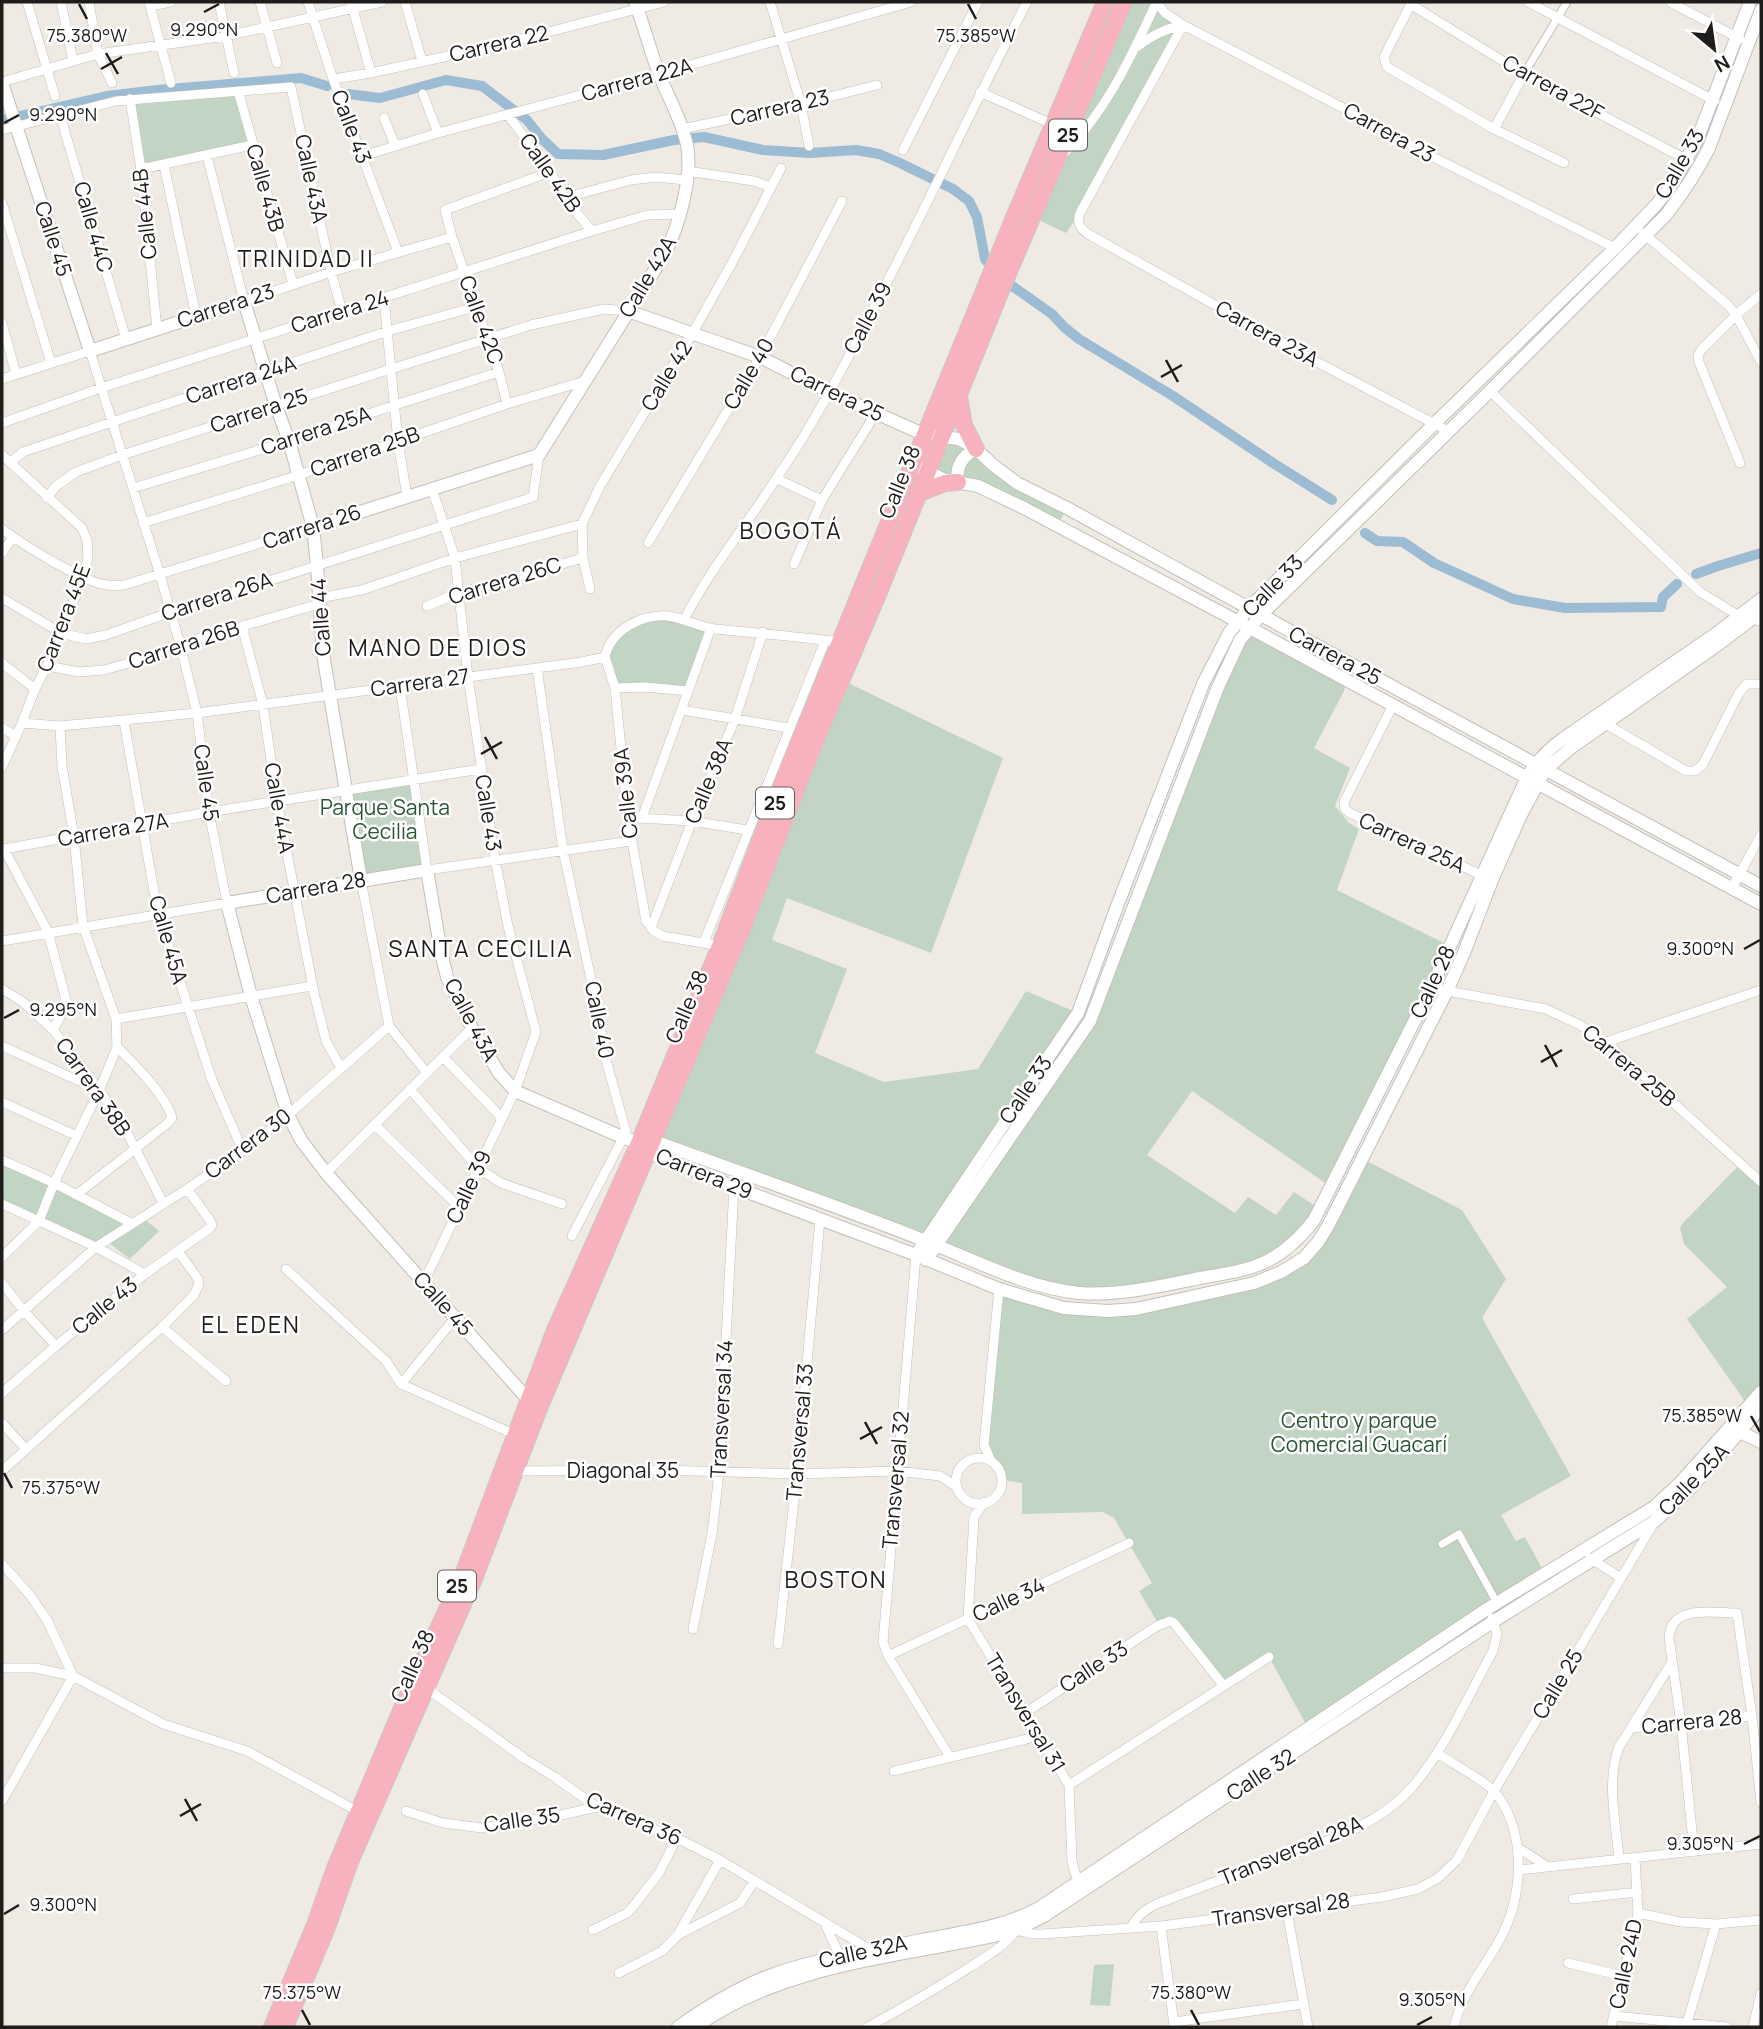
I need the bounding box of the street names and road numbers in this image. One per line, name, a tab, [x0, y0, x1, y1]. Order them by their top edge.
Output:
street label: Carrera 22	[446, 18, 551, 68]
street label: Carrera 22F	[1498, 48, 1609, 127]
street label: Carrera 22A	[578, 51, 695, 107]
street label: Carrera 23	[728, 82, 832, 132]
street label: Calle 43	[325, 86, 379, 168]
street label: Carrera 23	[1339, 96, 1440, 169]
road number: 25	[1049, 119, 1087, 150]
street label: Calle 33	[1648, 124, 1710, 203]
street label: Calle 42B	[513, 127, 588, 217]
street label: Calle 43A	[289, 132, 335, 226]
street label: Calle 43B	[240, 141, 292, 235]
street label: Calle 44B	[125, 167, 163, 261]
street label: Calle 44C	[68, 178, 120, 275]
street label: Calle 45	[29, 198, 79, 280]
street label: Calle 42A	[612, 231, 682, 322]
street label: Calle 42C	[453, 271, 511, 368]
street label: Carrera 23	[174, 276, 278, 334]
street label: Calle 39	[837, 277, 898, 358]
street label: Carrera 24	[287, 283, 392, 339]
street label: Carrera 23A	[1211, 293, 1324, 373]
street label: Calle 40	[716, 333, 780, 414]
street label: Calle 42	[634, 335, 698, 416]
street label: Carrera 24A	[182, 348, 299, 410]
street label: Carrera 25	[786, 358, 889, 428]
street label: Carrera 25	[206, 381, 311, 439]
street label: Carrera 25A	[257, 399, 374, 461]
street label: Carrera 25B	[306, 419, 423, 483]
street label: Calle 38	[872, 441, 926, 522]
street label: Carrera 26	[259, 497, 364, 555]
street label: Calle 33	[1236, 548, 1309, 622]
street label: Carrera 26C	[445, 550, 565, 611]
street label: Carrera 45E	[30, 560, 96, 676]
street label: Carrera 26A	[158, 565, 276, 627]
street label: Calle 44	[303, 577, 337, 657]
street label: Carrera 26B	[125, 613, 243, 675]
street label: Carrera 25	[1284, 619, 1387, 691]
street label: Carrera 27	[369, 661, 471, 703]
street label: Calle 38A	[678, 734, 739, 828]
street label: Calle 45	[188, 743, 226, 823]
street label: Calle 39A	[606, 746, 644, 840]
street label: Calle 44A	[258, 760, 302, 855]
street label: Calle 43	[469, 773, 509, 853]
road number: 25	[756, 788, 794, 818]
street label: Carrera 25A	[1355, 805, 1470, 879]
street label: Carrera 27A	[55, 806, 170, 853]
street label: Carrera 28	[264, 864, 368, 910]
street label: Calle 45A	[143, 892, 195, 987]
street label: Calle 28	[1403, 941, 1461, 1022]
street label: Calle 38	[658, 966, 714, 1047]
street label: Calle 43A	[438, 973, 505, 1066]
street label: Calle 40	[579, 979, 621, 1061]
street label: Carrera 25B	[1577, 1018, 1682, 1113]
street label: Carrera 38B	[50, 1032, 138, 1141]
street label: Calle 33	[992, 1050, 1058, 1129]
street label: Carrera 30	[199, 1102, 296, 1185]
street label: Carrera 29	[652, 1141, 757, 1205]
street label: Calle 39	[439, 1145, 497, 1228]
street label: Calle 45	[407, 1265, 480, 1341]
street label: Calle 43	[66, 1270, 143, 1340]
street label: Transversal 34	[703, 1339, 739, 1479]
street label: Transversal 33	[779, 1362, 819, 1502]
street label: Transversal 32	[875, 1410, 915, 1550]
street label: Calle 25A	[1652, 1437, 1735, 1522]
street label: Diagonal 35	[567, 1456, 679, 1484]
road number: 25	[438, 1570, 476, 1602]
street label: Calle 34	[968, 1570, 1049, 1628]
street label: Calle 38	[384, 1625, 440, 1706]
street label: Calle 33	[1054, 1634, 1133, 1699]
street label: Calle 25	[1525, 1643, 1589, 1724]
street label: Transversal 31	[979, 1648, 1073, 1777]
street label: Carrera 28	[1640, 1702, 1744, 1740]
street label: Calle 32	[1221, 1742, 1300, 1807]
street label: Carrera 36	[582, 1785, 686, 1852]
street label: Calle 35	[482, 1800, 562, 1838]
street label: Transversal 28A	[1215, 1809, 1366, 1892]
street label: Transversal 28	[1210, 1885, 1352, 1933]
street label: Calle 24D	[1602, 1916, 1648, 2011]
street label: Calle 32A	[816, 1928, 909, 1974]

